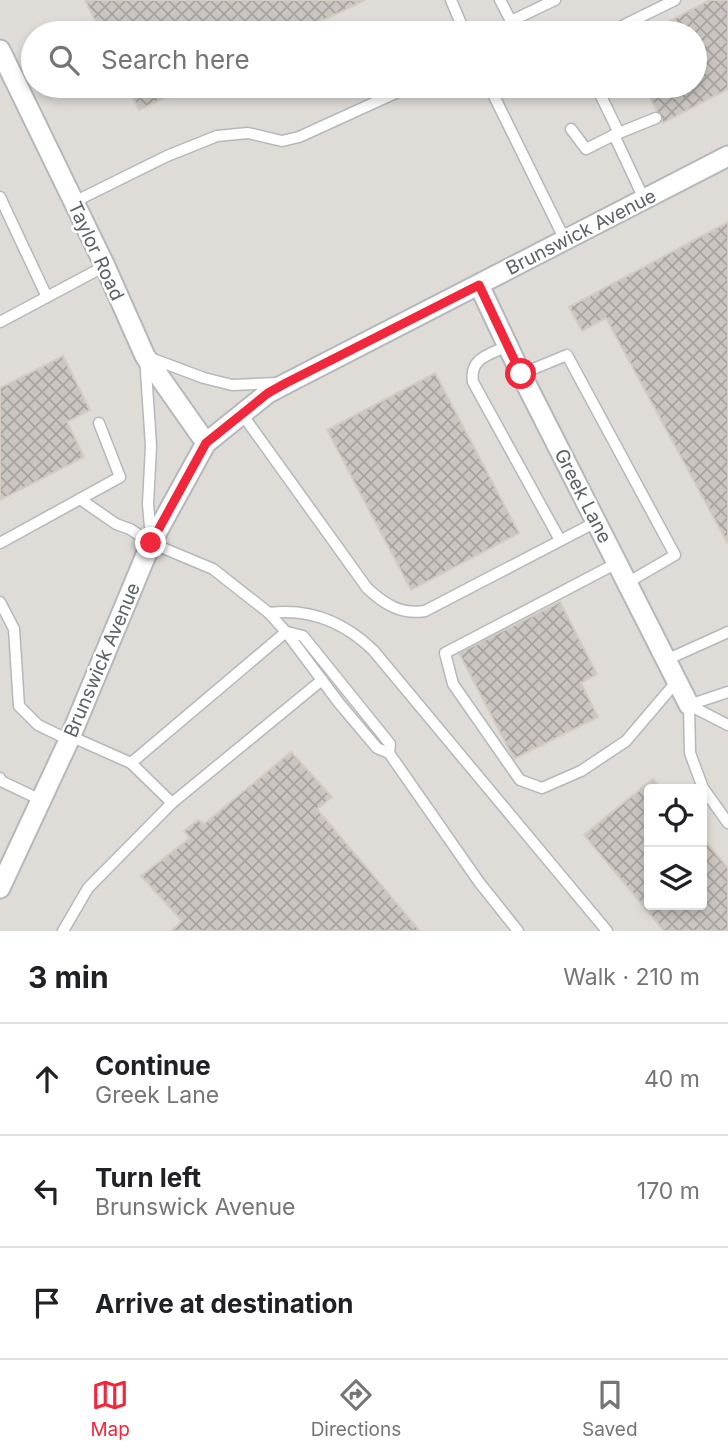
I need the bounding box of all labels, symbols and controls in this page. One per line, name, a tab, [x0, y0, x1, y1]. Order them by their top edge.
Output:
search box	[21, 21, 707, 98]
icon: search	[45, 41, 83, 79]
text: Search here	[101, 44, 250, 75]
street label: Brunswick Avenue	[502, 184, 660, 280]
street label: Taylor Road	[63, 198, 129, 304]
route start	[505, 358, 536, 389]
street label: Greek Lane	[549, 445, 617, 547]
route end	[135, 527, 166, 558]
street label: Brunswick Avenue	[59, 579, 145, 741]
map controls	[644, 784, 707, 910]
button: locate	[644, 784, 707, 847]
button: layers	[644, 847, 707, 910]
text: 3 min	[28, 959, 109, 995]
text: Walk · 210 m	[563, 963, 700, 991]
text: Continue	[95, 1050, 211, 1081]
icon: ahead	[28, 1060, 66, 1098]
text: 40 m	[644, 1065, 700, 1093]
text: Greek Lane	[95, 1081, 219, 1109]
text: Turn left	[95, 1162, 201, 1193]
icon: left	[28, 1172, 66, 1210]
text: 170 m	[637, 1177, 700, 1205]
text: Brunswick Avenue	[95, 1193, 295, 1221]
icon: arrive	[28, 1284, 66, 1322]
text: Arrive at destination	[95, 1288, 354, 1319]
tab: Map	[90, 1376, 130, 1441]
tab: Directions	[311, 1376, 401, 1441]
tab: Saved	[582, 1376, 638, 1441]

